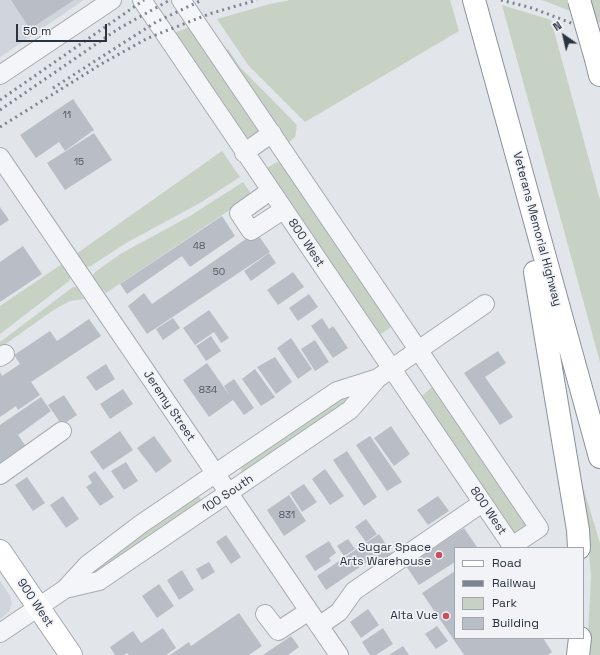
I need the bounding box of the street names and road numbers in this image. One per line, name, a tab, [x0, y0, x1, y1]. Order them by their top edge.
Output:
street label: Veterans Memorial Highway	[509, 150, 565, 308]
street label: 800 West	[285, 216, 327, 270]
street label: Jeremy Street	[140, 368, 198, 444]
street label: 100 South	[200, 472, 256, 516]
street label: 800 West	[467, 484, 509, 538]
street label: 900 West	[14, 576, 56, 630]

